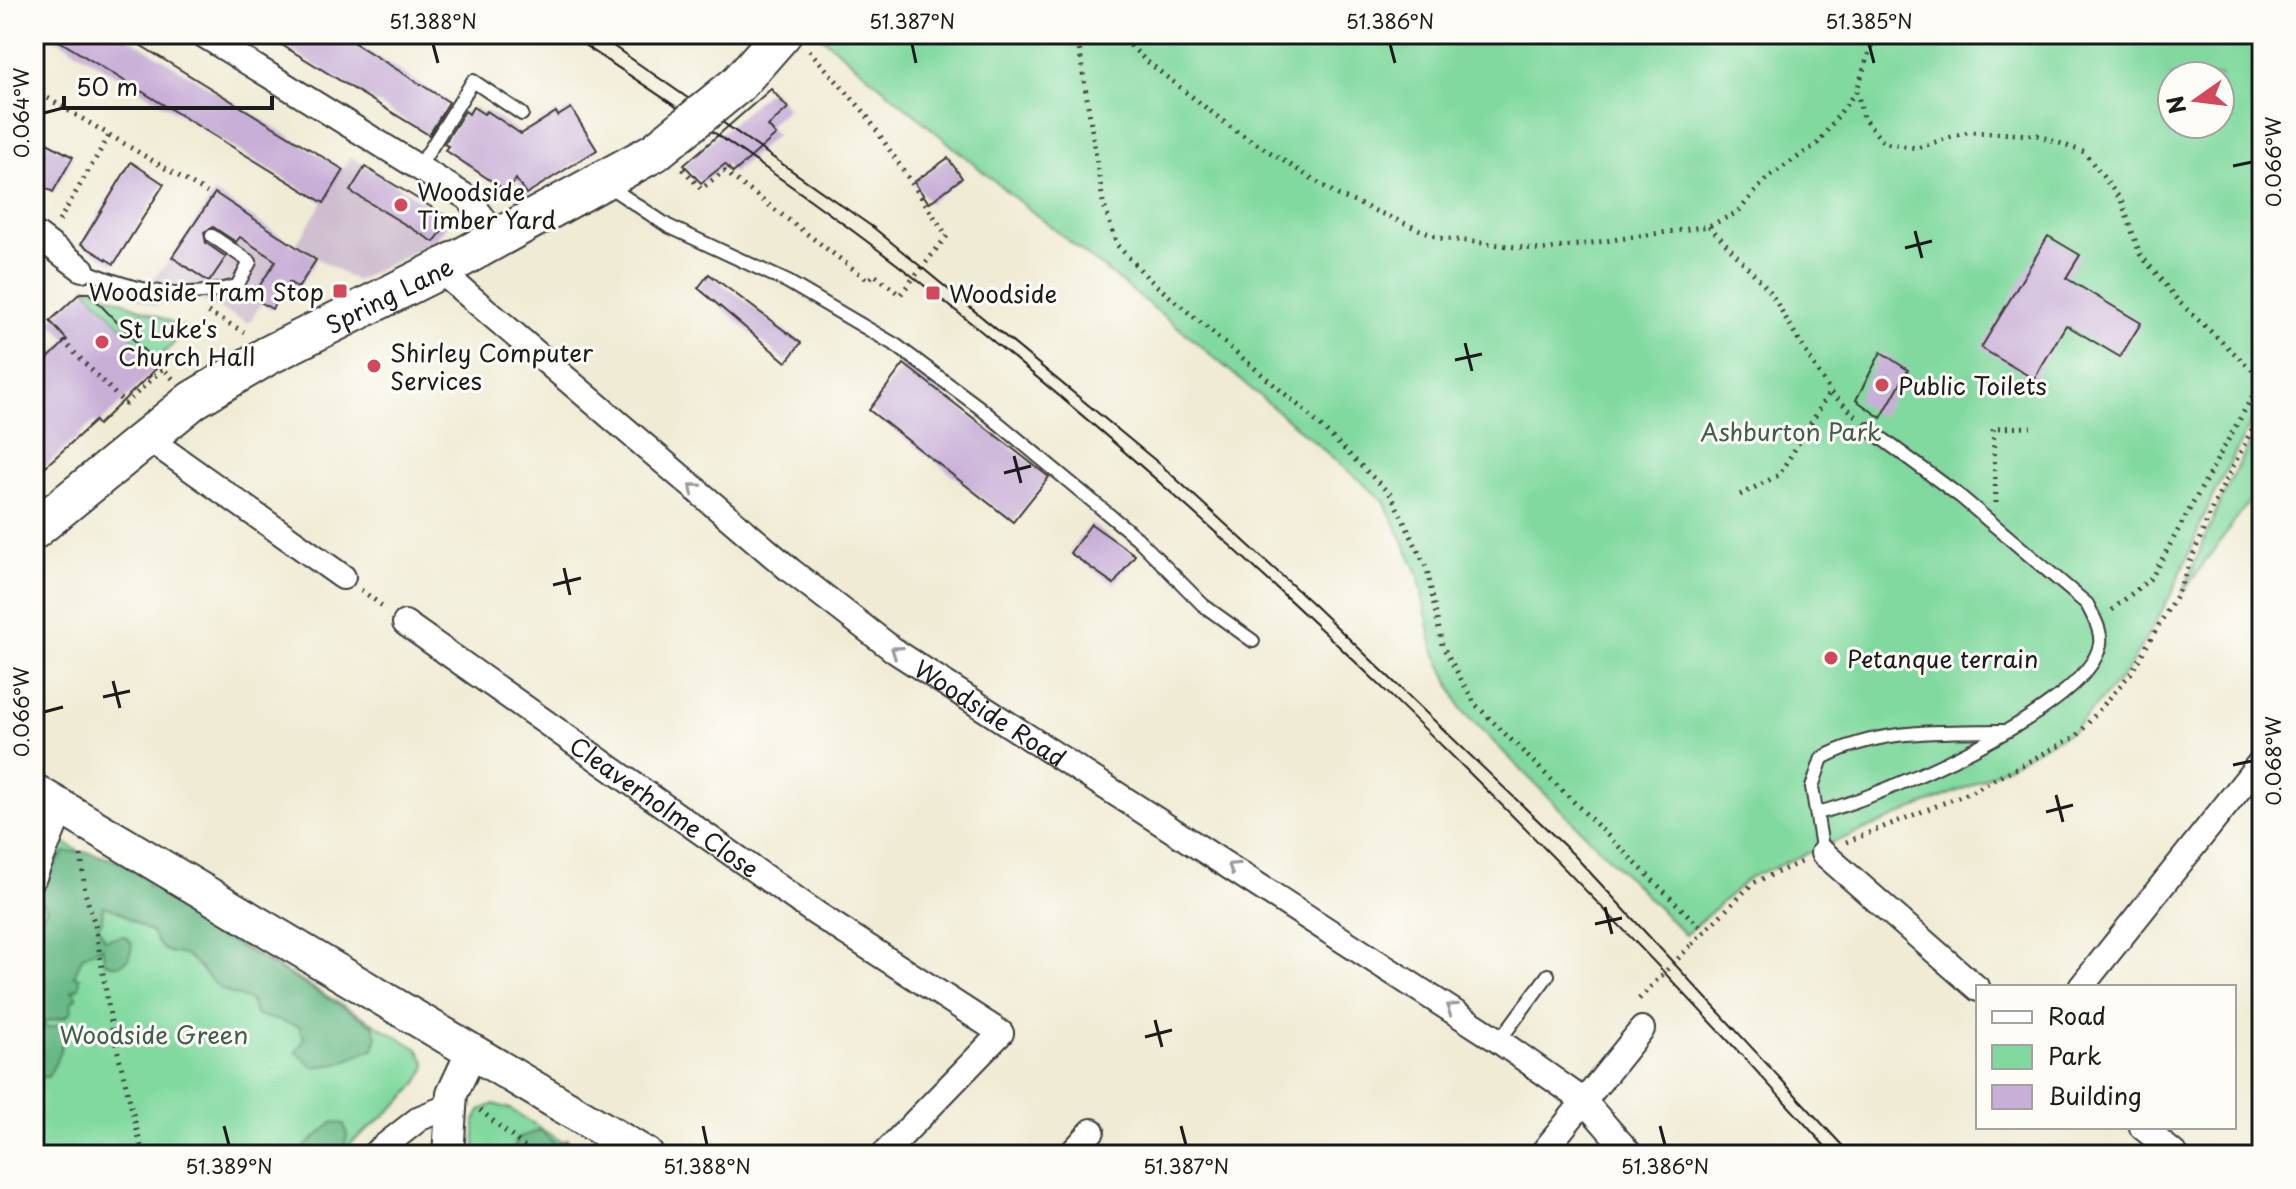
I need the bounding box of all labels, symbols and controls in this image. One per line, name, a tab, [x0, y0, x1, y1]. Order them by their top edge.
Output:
text: 51.388°N	[389, 6, 477, 36]
text: 51.387°N	[869, 6, 955, 36]
text: 51.386°N	[1346, 6, 1434, 36]
text: 51.385°N	[1825, 6, 1913, 36]
scale bar	[64, 60, 272, 110]
north arrow	[2156, 60, 2236, 140]
text: 0.064°W	[6, 67, 36, 158]
text: 50 m	[76, 68, 138, 104]
text: N	[2157, 93, 2193, 118]
text: 0.066°W	[2258, 116, 2288, 207]
place label: Woodside Timber Yard	[417, 173, 557, 237]
marker: Woodside Timber Yard	[392, 196, 410, 214]
street label: Spring Lane	[319, 248, 460, 342]
place label: Woodside Tram Stop	[89, 273, 324, 309]
place label: Woodside	[949, 275, 1057, 311]
marker: Woodside Tram Stop	[331, 282, 349, 300]
marker: Woodside	[924, 284, 942, 302]
place label: St Luke's Church Hall	[118, 310, 255, 374]
marker: St Luke's Church Hall	[93, 333, 111, 351]
place label: Shirley Computer Services	[390, 334, 594, 398]
marker: Shirley Computer Services	[365, 357, 383, 375]
place label: Public Toilets	[1898, 367, 2047, 403]
marker: Public Toilets	[1873, 376, 1891, 394]
park label: Ashburton Park	[1700, 413, 1882, 449]
one-way arrow	[689, 483, 703, 497]
place label: Petanque terrain	[1847, 640, 2038, 676]
one-way arrow	[890, 646, 904, 661]
marker: Petanque terrain	[1822, 649, 1840, 667]
street label: Woodside Road	[907, 650, 1073, 775]
text: 0.066°W	[6, 666, 36, 757]
text: 0.068°W	[2258, 716, 2288, 806]
street label: Cleaverholme Close	[563, 727, 767, 886]
one-way arrow	[1227, 862, 1241, 877]
legend	[1976, 985, 2236, 1129]
text: Road	[2048, 997, 2106, 1033]
one-way arrow	[1445, 1003, 1459, 1018]
park label: Woodside Green	[60, 1016, 248, 1052]
text: Park	[2048, 1037, 2102, 1073]
text: Building	[2048, 1077, 2142, 1113]
text: 51.389°N	[185, 1151, 273, 1181]
text: 51.388°N	[663, 1151, 751, 1181]
text: 51.387°N	[1143, 1151, 1229, 1181]
text: 51.386°N	[1621, 1151, 1709, 1181]

